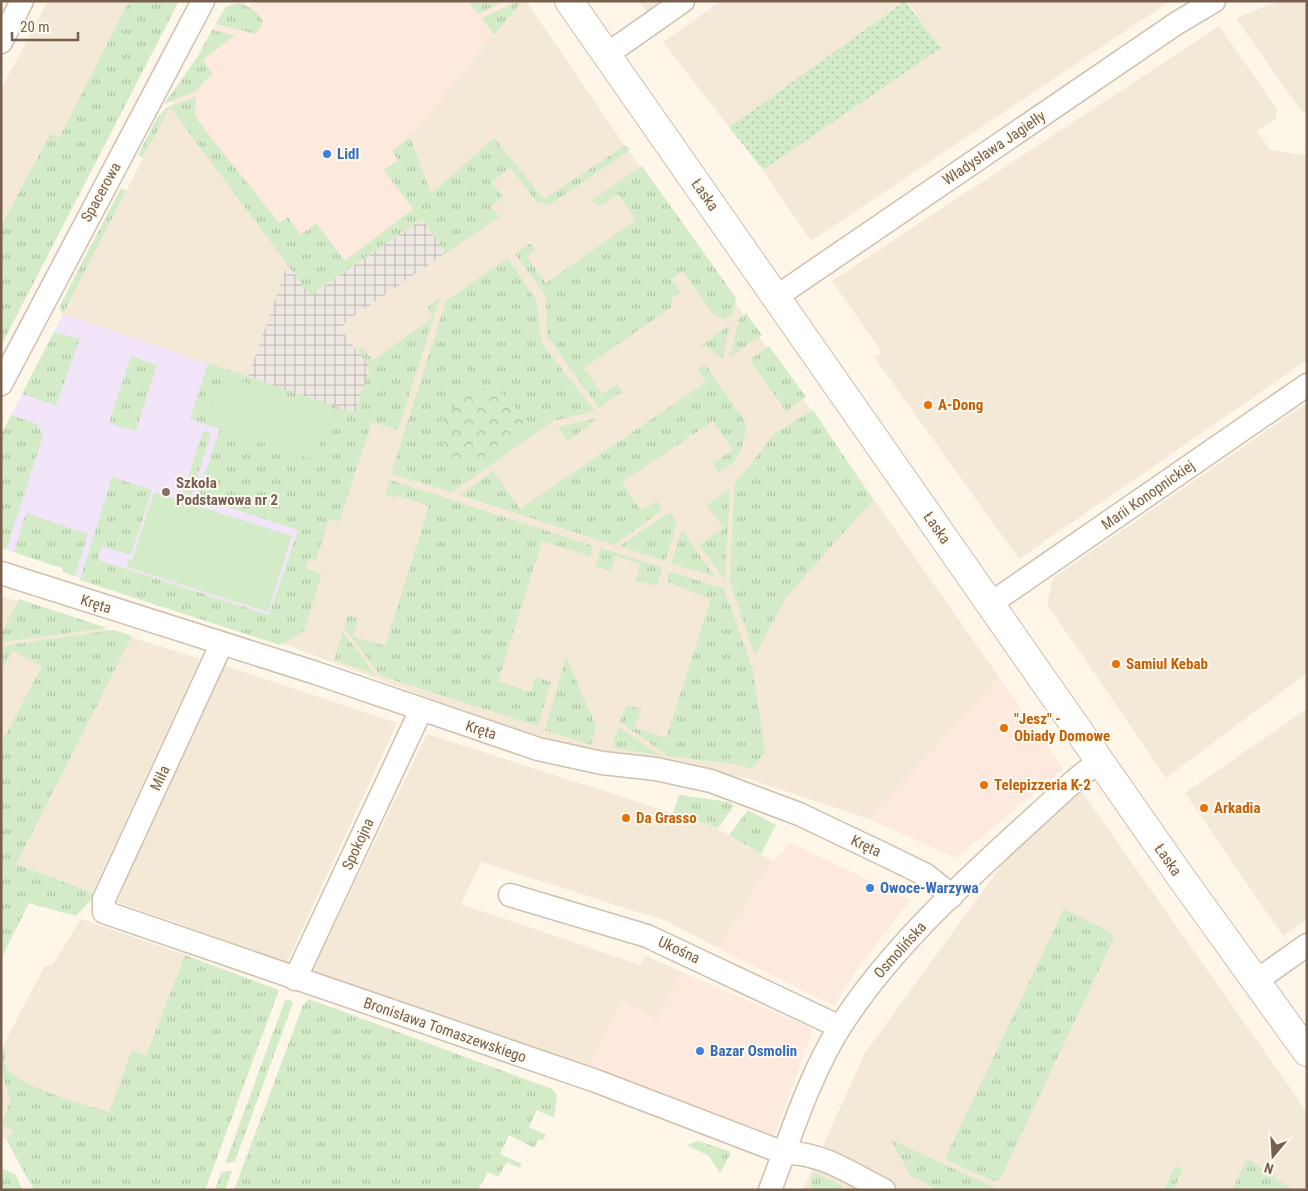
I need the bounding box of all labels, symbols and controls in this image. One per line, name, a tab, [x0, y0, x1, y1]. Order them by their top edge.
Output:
scale bar	[12, 10, 79, 42]
text: 20 m	[20, 18, 50, 36]
street label: Władysława Jagiełły	[939, 107, 1049, 189]
place label: Lidl	[337, 145, 359, 163]
marker: Lidl	[321, 148, 333, 160]
street label: Spacerowa	[77, 159, 125, 225]
street label: Łaska	[688, 175, 722, 215]
place label: A-Dong	[938, 396, 983, 414]
marker: A-Dong	[922, 399, 934, 411]
street label: Marii Konopnickiej	[1098, 456, 1198, 534]
place label: Szkoła Podstawowa nr 2	[176, 474, 278, 509]
marker: Szkoła Podstawowa nr 2	[160, 486, 172, 498]
street label: Łaska	[920, 508, 954, 548]
street label: Kręta	[78, 591, 114, 617]
place label: Samiul Kebab	[1126, 655, 1208, 673]
marker: Samiul Kebab	[1110, 658, 1122, 670]
place label: "Jesz" - Obiady Domowe	[1014, 710, 1110, 745]
street label: Kręta	[463, 717, 499, 743]
marker: "Jesz" - Obiady Domowe	[998, 722, 1010, 734]
street label: Miła	[146, 763, 174, 793]
place label: Telepizzeria K-2	[994, 776, 1091, 794]
marker: Telepizzeria K-2	[978, 779, 990, 791]
place label: Arkadia	[1214, 799, 1260, 817]
marker: Arkadia	[1198, 802, 1210, 814]
place label: Da Grasso	[636, 809, 697, 827]
marker: Da Grasso	[620, 812, 632, 824]
street label: Spokojna	[338, 815, 378, 873]
street label: Kręta	[848, 831, 884, 861]
street label: Łaska	[1151, 840, 1185, 880]
place label: Owoce-Warzywa	[880, 879, 979, 897]
marker: Owoce-Warzywa	[864, 882, 876, 894]
street label: Osmolińska	[870, 918, 930, 982]
street label: Ukośna	[655, 933, 703, 967]
street label: Bronisława Tomaszewskiego	[361, 994, 529, 1066]
place label: Bazar Osmolin	[710, 1042, 797, 1060]
marker: Bazar Osmolin	[694, 1045, 706, 1057]
north arrow	[1248, 1131, 1298, 1181]
text: N	[1262, 1159, 1276, 1177]

